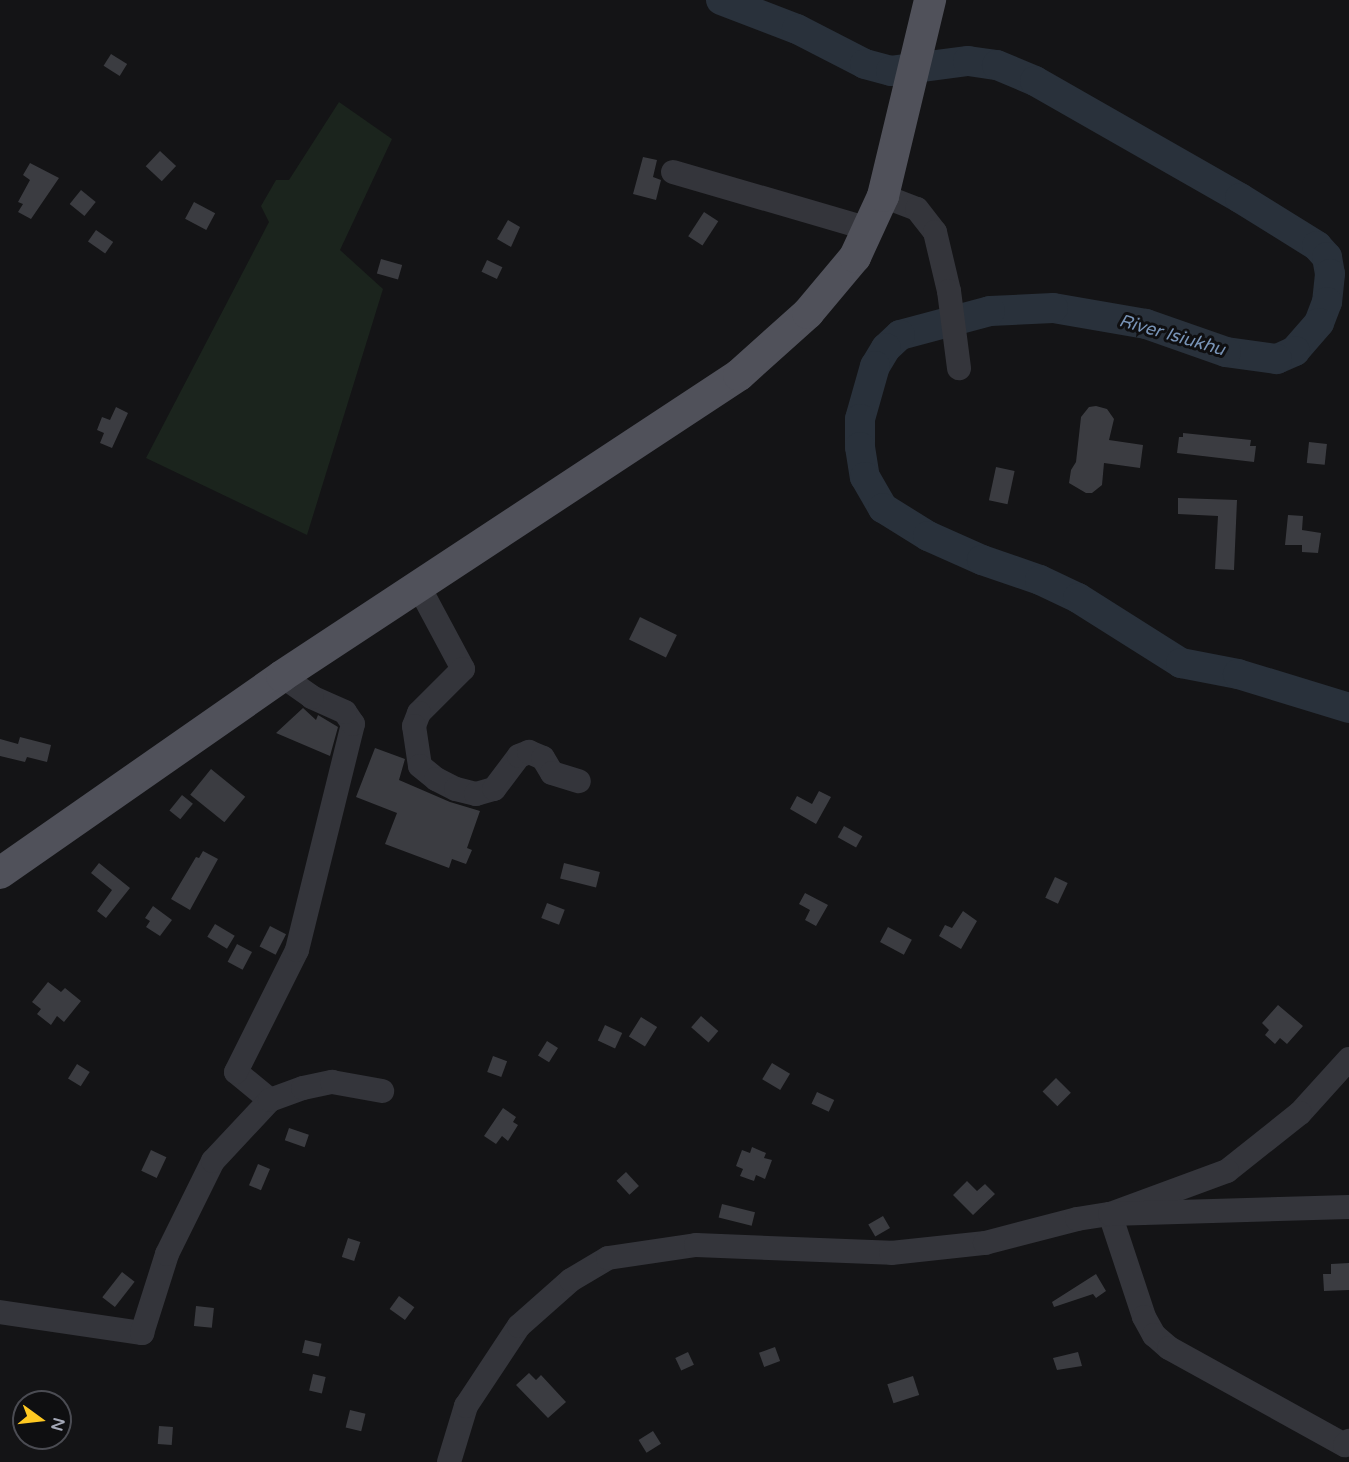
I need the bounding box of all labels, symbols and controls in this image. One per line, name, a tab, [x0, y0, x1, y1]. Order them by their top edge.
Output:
water label: River Isiukhu	[1117, 310, 1227, 360]
north arrow	[12, 1390, 72, 1450]
text: N	[46, 1415, 69, 1433]

